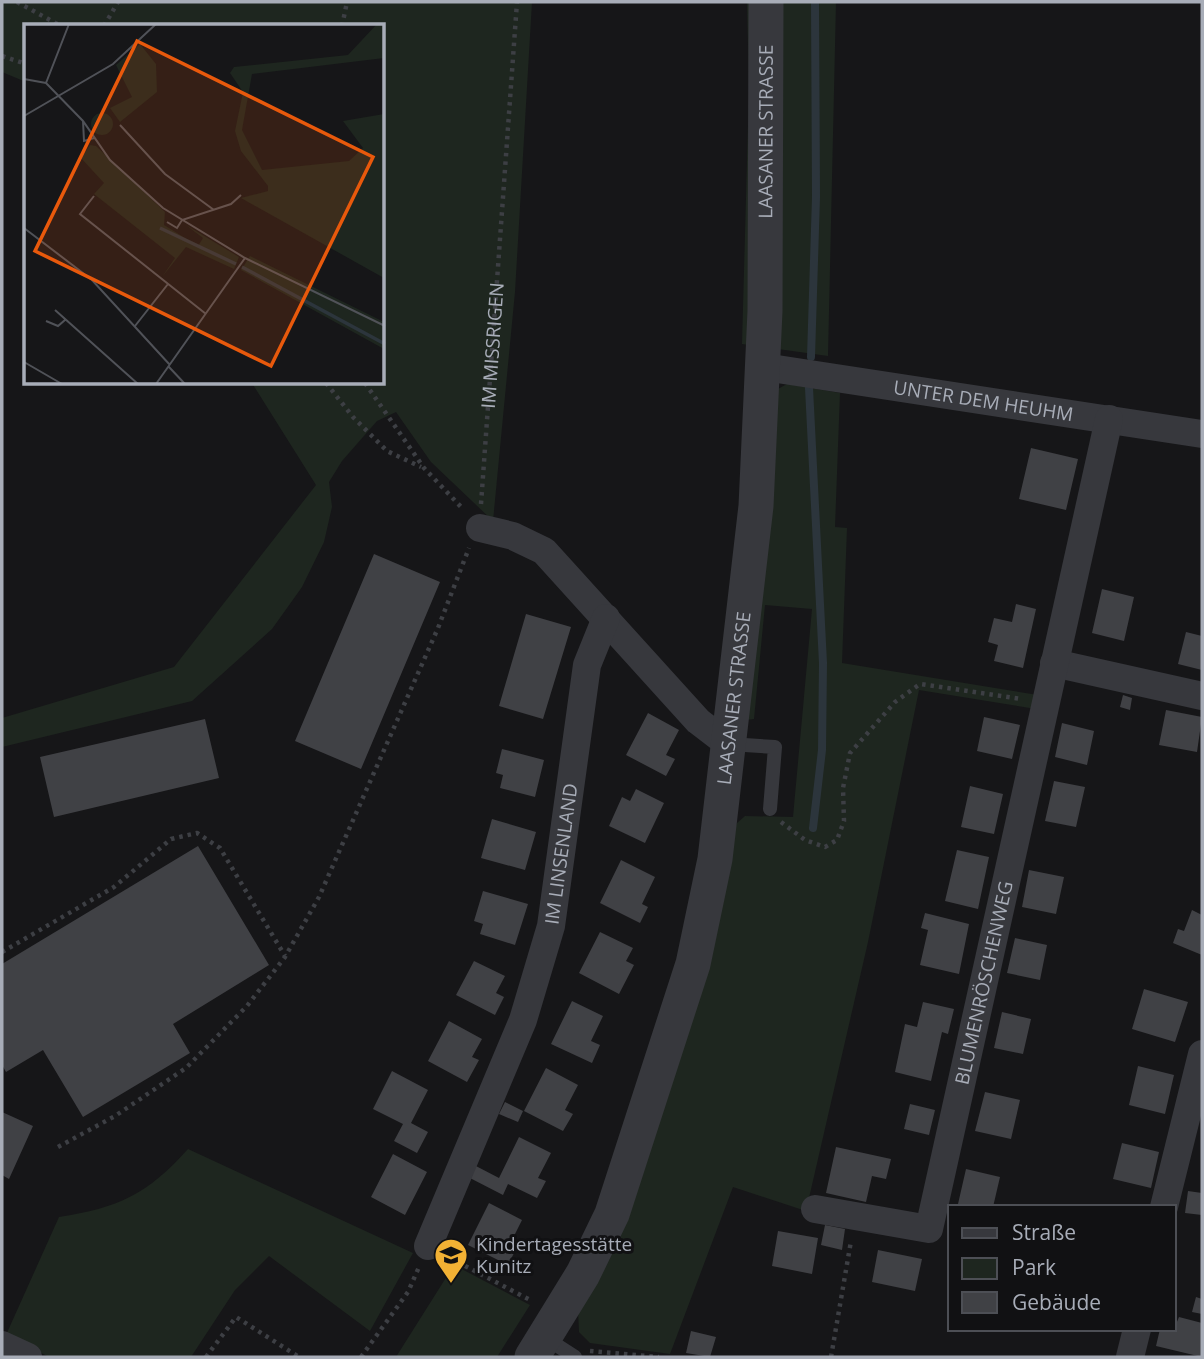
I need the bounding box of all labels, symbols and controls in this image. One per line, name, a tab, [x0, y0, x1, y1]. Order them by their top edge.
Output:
inset map	[24, 24, 385, 385]
street label: LAASANER STRASSE	[752, 45, 779, 219]
street label: IM MISSRIGEN	[475, 281, 510, 409]
street label: UNTER DEM HEUHM	[892, 374, 1075, 427]
street label: LAASANER STRASSE	[711, 610, 757, 786]
street label: IM LINSENLAND	[538, 782, 584, 926]
street label: BLUMENRÖSCHENWEG	[948, 879, 1019, 1087]
legend	[948, 1205, 1176, 1331]
text: Straße	[1012, 1218, 1076, 1246]
place label: Kindertagesstätte Kunitz	[476, 1231, 632, 1279]
school or university icon: Kindertagesstätte Kunitz	[432, 1236, 470, 1285]
text: Park	[1012, 1253, 1056, 1281]
text: Gebäude	[1012, 1288, 1101, 1316]

